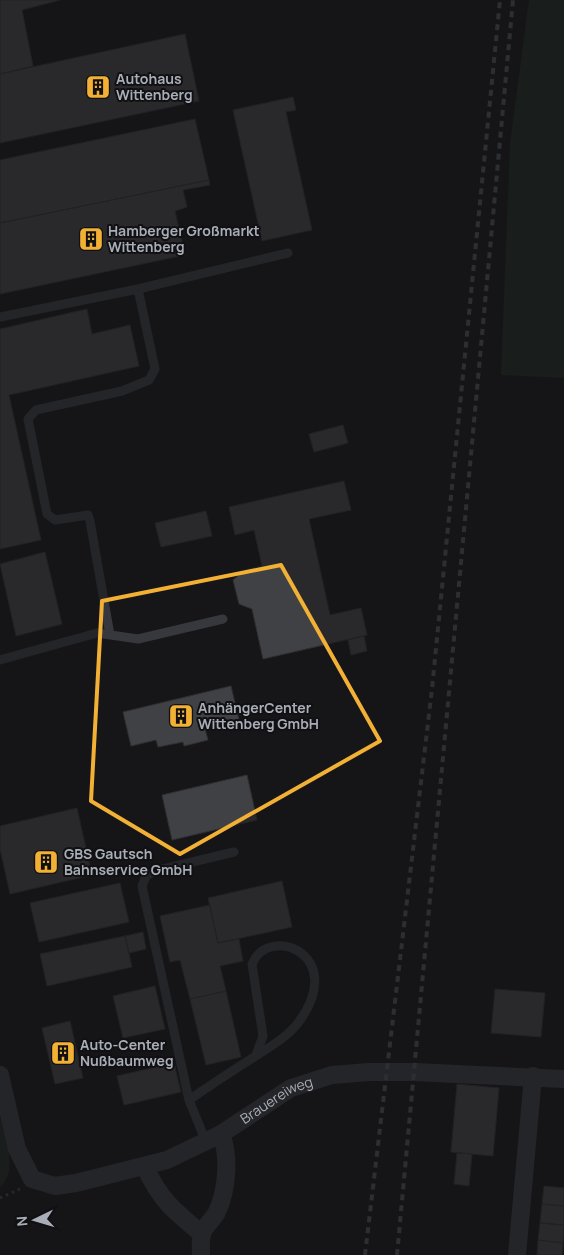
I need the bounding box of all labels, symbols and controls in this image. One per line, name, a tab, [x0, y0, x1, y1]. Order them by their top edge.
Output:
place label: Autohaus Wittenberg	[116, 69, 193, 104]
building icon: Autohaus Wittenberg	[85, 74, 111, 100]
place label: Hamberger Großmarkt Wittenberg	[108, 221, 260, 256]
building icon: Hamberger Großmarkt Wittenberg	[78, 226, 104, 252]
place label: AnhängerCenter Wittenberg GmbH	[198, 698, 319, 733]
building icon: AnhängerCenter Wittenberg GmbH	[168, 703, 194, 729]
place label: GBS Gautsch Bahnservice GmbH	[64, 844, 192, 879]
building icon: GBS Gautsch Bahnservice GmbH	[33, 849, 59, 875]
place label: Auto-Center Nußbaumweg	[80, 1035, 174, 1070]
building icon: Auto-Center Nußbaumweg	[50, 1040, 76, 1066]
street label: Brauereiweg	[236, 1072, 315, 1128]
north arrow	[10, 1195, 60, 1245]
text: N	[12, 1215, 31, 1227]

